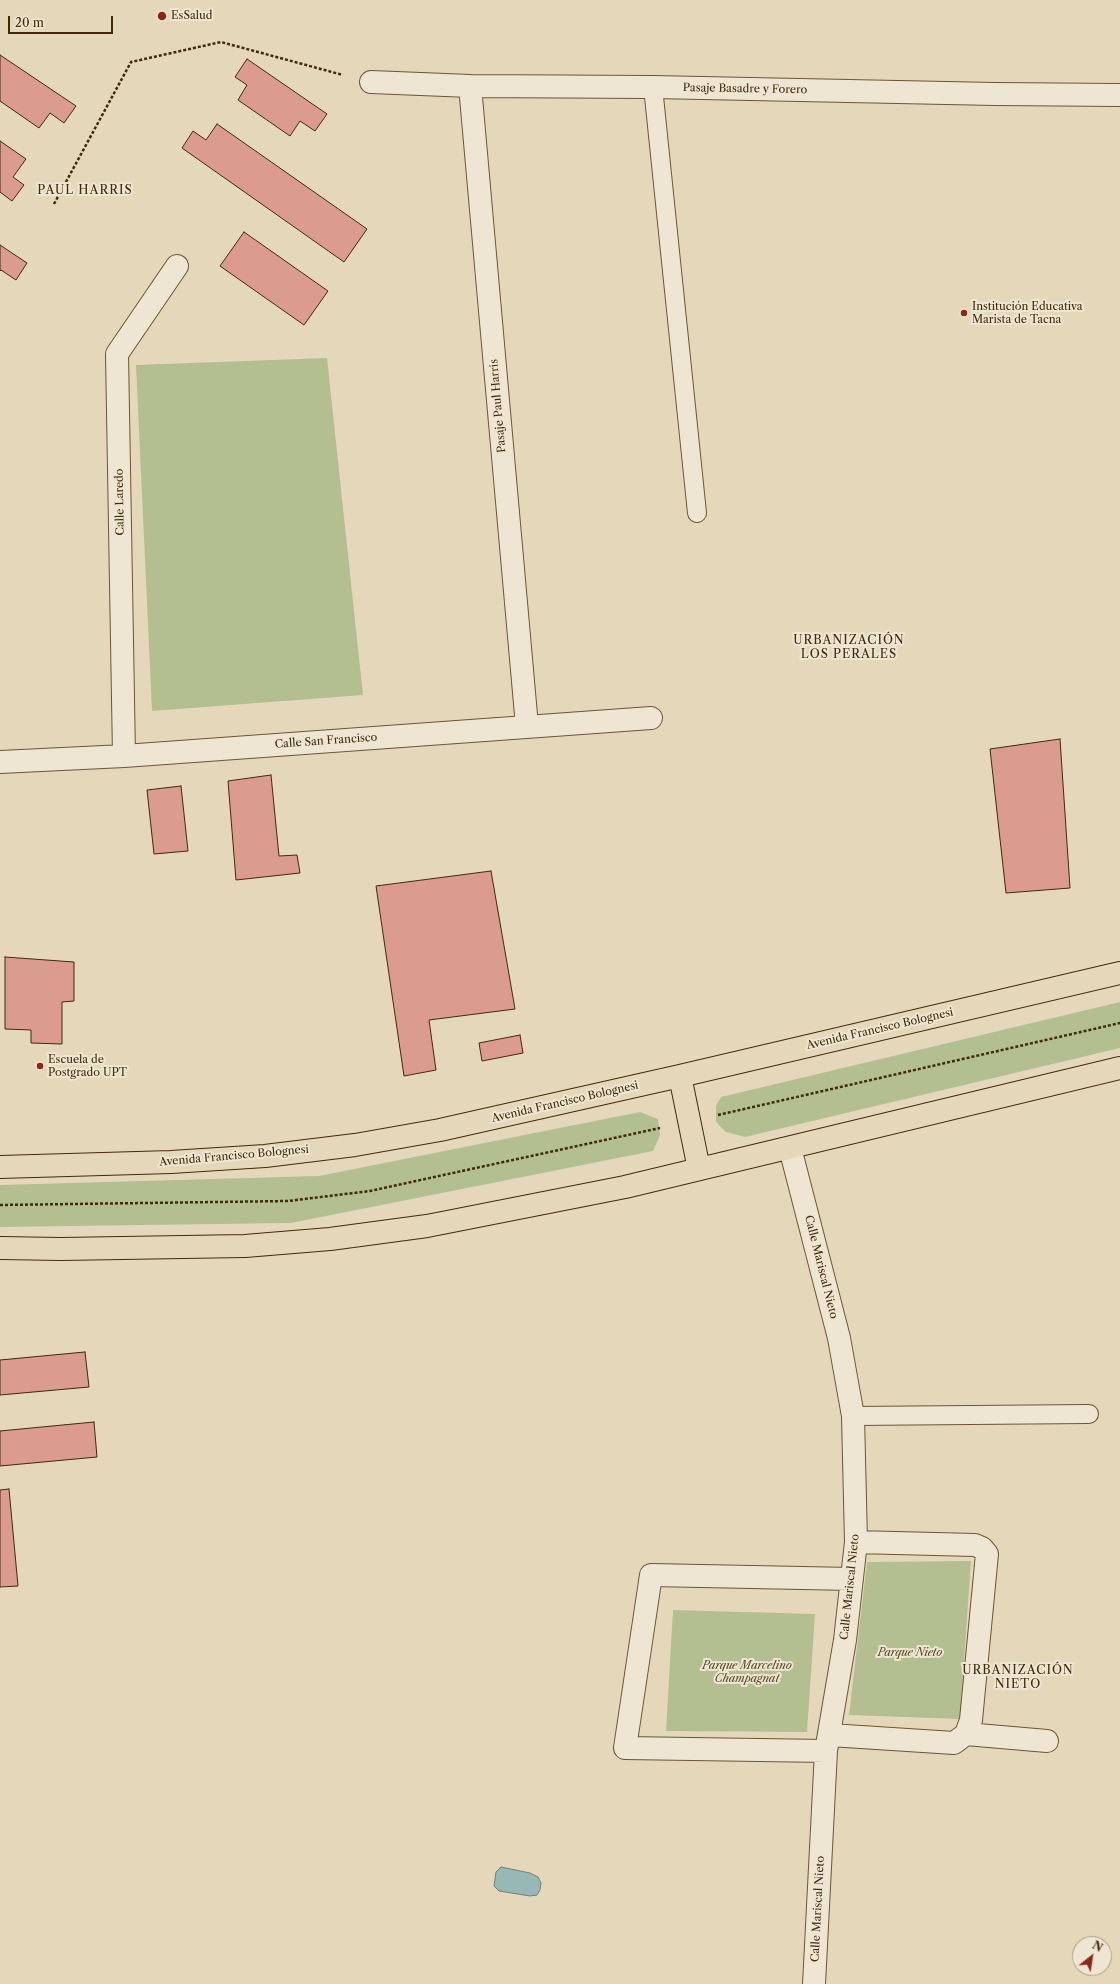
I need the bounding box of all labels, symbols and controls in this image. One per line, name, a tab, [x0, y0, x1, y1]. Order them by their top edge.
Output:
scale bar	[10, 8, 115, 34]
place label: EsSalud	[171, 9, 212, 23]
marker: EsSalud	[156, 10, 168, 22]
text: 20 m	[15, 15, 44, 30]
street label: Pasaje Basadre y Forero	[683, 81, 807, 97]
district label: PAUL HARRIS	[37, 184, 133, 198]
place label: Institución Educativa Marista de Tacna	[972, 300, 1083, 326]
marker: Institución Educativa Marista de Tacna	[959, 308, 969, 318]
street label: Pasaje Paul Harris	[487, 359, 509, 453]
street label: Calle Laredo	[113, 468, 127, 536]
district label: URBANIZACIÓN LOS PERALES	[793, 634, 905, 662]
street label: Calle San Francisco	[274, 731, 378, 751]
street label: Avenida Francisco Bolognesi	[805, 1006, 955, 1052]
place label: Escuela de Postgrado UPT	[48, 1053, 127, 1079]
marker: Escuela de Postgrado UPT	[35, 1061, 45, 1071]
street label: Avenida Francisco Bolognesi	[490, 1079, 640, 1125]
street label: Avenida Francisco Bolognesi	[159, 1143, 309, 1169]
street label: Calle Mariscal Nieto	[802, 1214, 840, 1320]
street label: Calle Mariscal Nieto	[838, 1533, 862, 1641]
park label: Parque Nieto	[878, 1646, 942, 1660]
park label: Parque Marcelino Champagnat	[702, 1659, 792, 1685]
district label: URBANIZACIÓN NIETO	[962, 1664, 1074, 1692]
street label: Calle Mariscal Nieto	[809, 1856, 827, 1962]
north arrow	[1072, 1936, 1112, 1976]
text: N	[1090, 1938, 1105, 1955]

